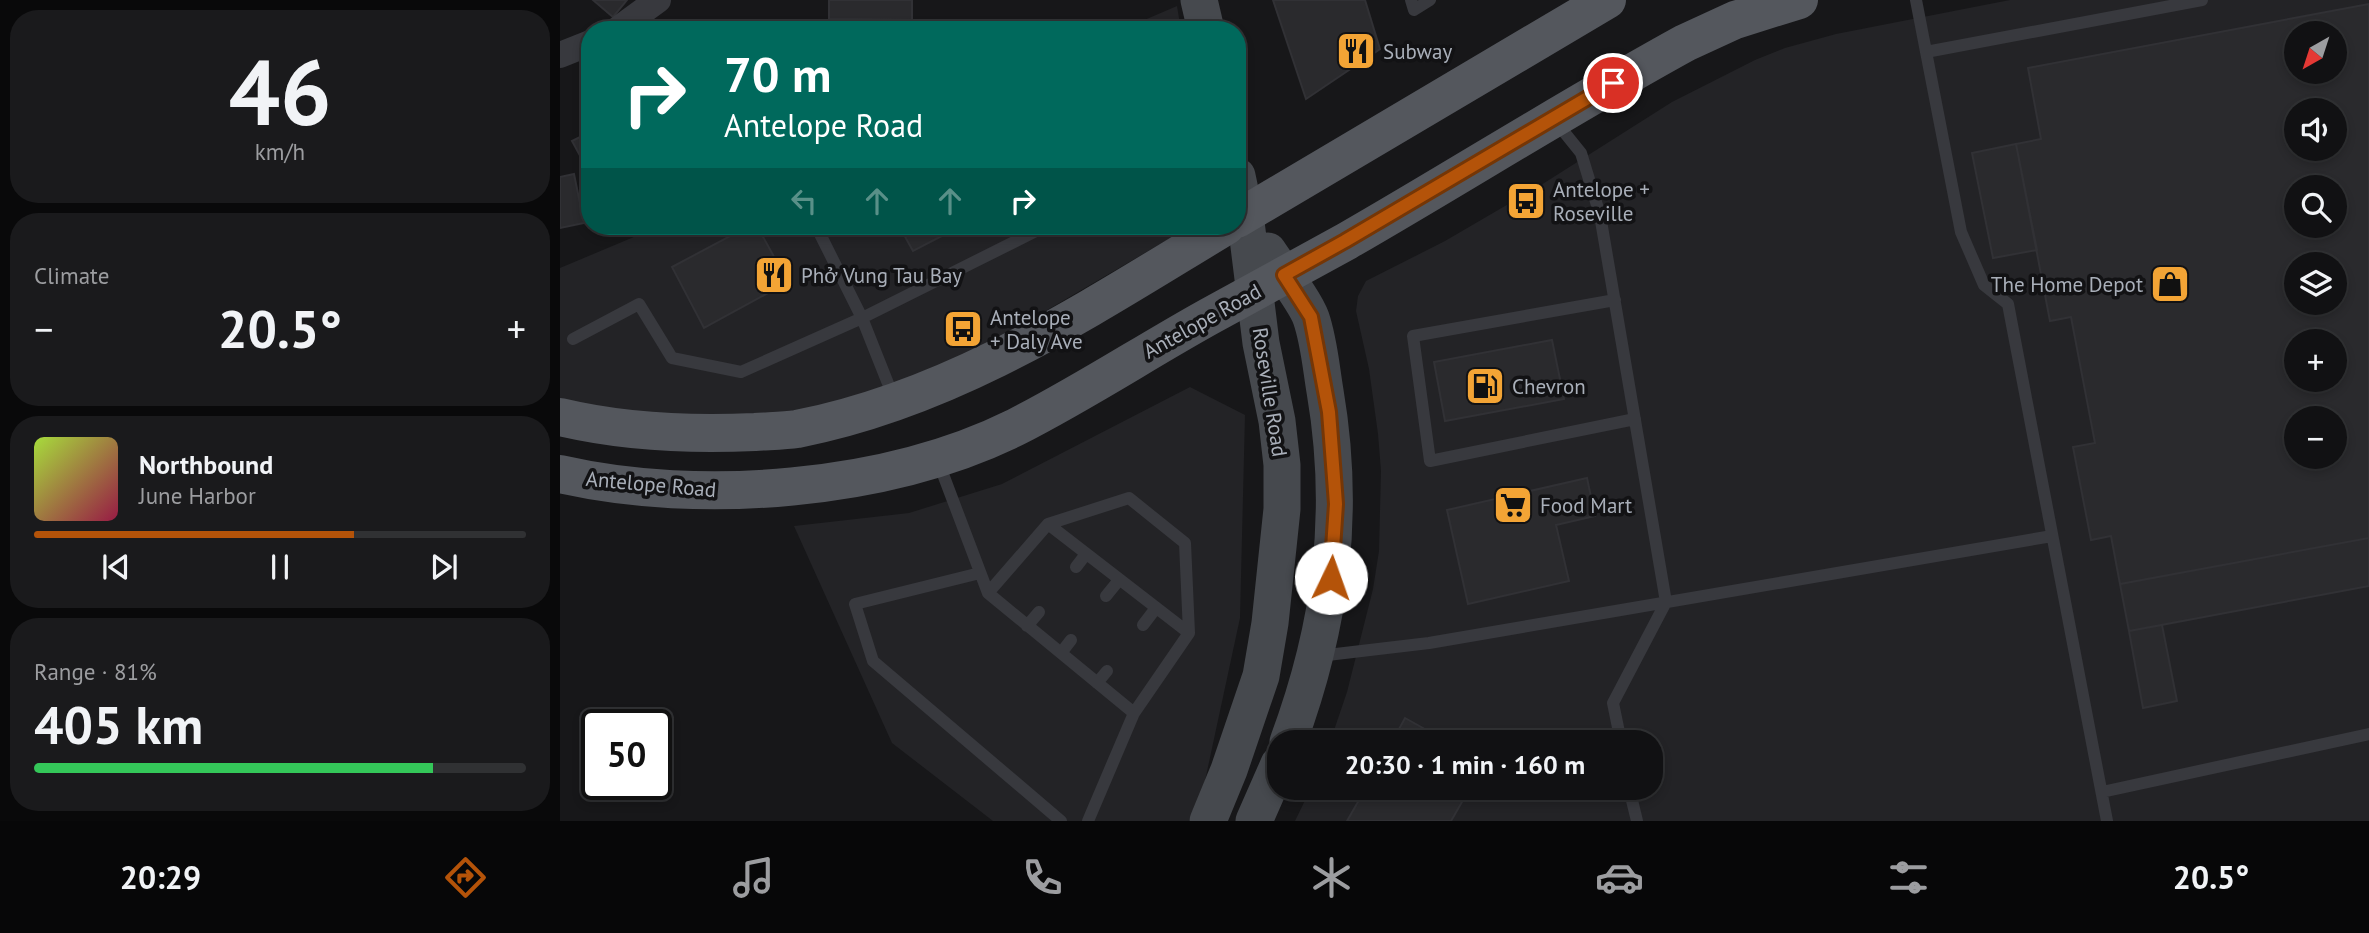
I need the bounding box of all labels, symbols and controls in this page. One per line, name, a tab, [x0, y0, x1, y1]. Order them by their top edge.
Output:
north arrow	[2284, 21, 2347, 84]
map controls	[2284, 21, 2347, 469]
restaurant icon: Subway	[1335, 30, 1377, 72]
text: 46	[228, 32, 332, 150]
place label: Subway	[1383, 38, 1452, 65]
text: 70 m	[724, 42, 831, 106]
icon: right	[609, 49, 700, 140]
pin	[1583, 53, 1643, 113]
icon: arrive	[1594, 64, 1632, 102]
button: sound	[2284, 98, 2347, 161]
text: Antelope Road	[724, 104, 923, 146]
text: km/h	[255, 137, 305, 166]
button: search	[2284, 175, 2347, 238]
place label: Antelope + Roseville	[1553, 176, 1650, 227]
bus stop icon: Antelope + Roseville	[1505, 180, 1547, 222]
icon: left	[785, 182, 823, 220]
icon: ahead	[858, 182, 896, 220]
icon: ahead	[931, 182, 969, 220]
icon: right	[1004, 182, 1042, 220]
button: layers	[2284, 252, 2347, 315]
restaurant icon: Phở Vung Tau Bay	[753, 254, 795, 296]
text: Climate	[34, 261, 109, 290]
place label: Phở Vung Tau Bay	[801, 262, 962, 289]
shop icon: The Home Depot	[2149, 263, 2191, 305]
place label: The Home Depot	[1991, 271, 2143, 298]
street label: Antelope Road	[1138, 277, 1266, 365]
text: 20.5°	[218, 295, 342, 362]
text: −	[34, 304, 53, 353]
text: +	[507, 304, 526, 353]
place label: Antelope + Daly Ave	[990, 304, 1083, 355]
bus stop icon: Antelope + Daly Ave	[942, 308, 984, 350]
street label: Roseville Road	[1246, 325, 1294, 459]
button: +	[2284, 329, 2347, 392]
fuel station icon: Chevron	[1464, 365, 1506, 407]
place label: Chevron	[1512, 373, 1586, 400]
button: −	[2284, 406, 2347, 469]
text: Northbound	[139, 448, 273, 481]
street label: Antelope Road	[585, 465, 717, 503]
text: June Harbor	[139, 481, 256, 510]
supermarket icon: Food Mart	[1492, 484, 1534, 526]
place label: Food Mart	[1540, 492, 1632, 519]
position arrow	[1294, 541, 1368, 615]
icon: previous	[97, 548, 135, 586]
icon: pause	[261, 548, 299, 586]
icon: next	[425, 548, 463, 586]
text: Range · 81%	[34, 657, 157, 686]
text: 405 km	[34, 691, 203, 758]
speed limit sign: 50	[581, 709, 672, 800]
text: 20:30 · 1 min · 160 m	[1345, 748, 1585, 781]
icon: directions	[441, 853, 490, 902]
icon: music	[729, 853, 778, 902]
icon: phone	[1018, 853, 1067, 902]
icon: climate	[1307, 853, 1356, 902]
icon: car	[1595, 853, 1644, 902]
icon: filters	[1884, 853, 1933, 902]
text: 20:29	[120, 856, 201, 898]
text: 20.5°	[2173, 856, 2249, 898]

